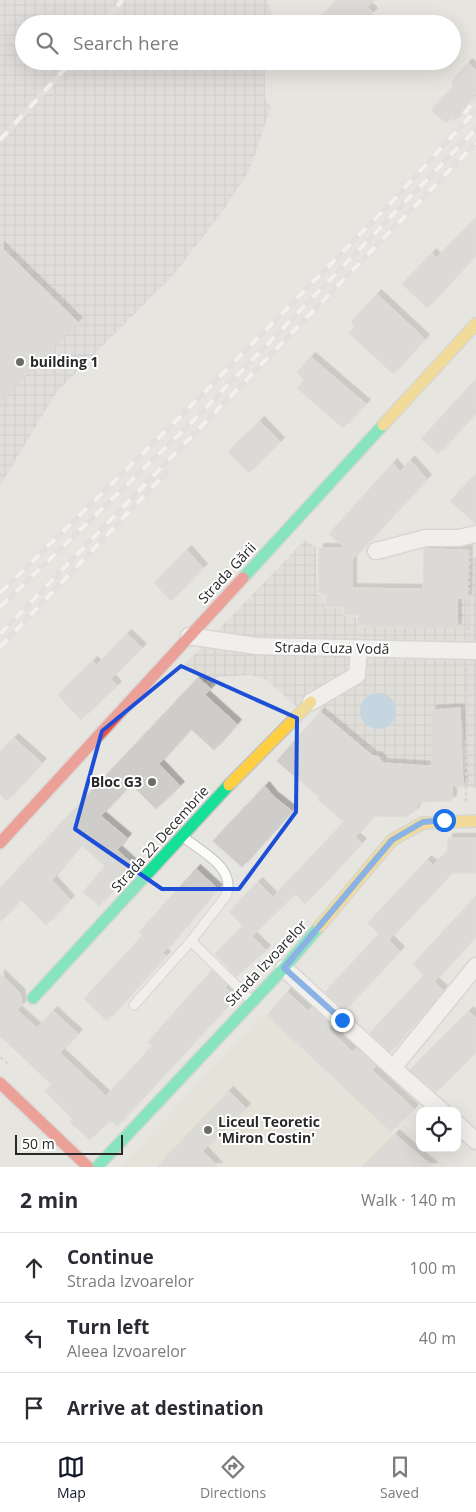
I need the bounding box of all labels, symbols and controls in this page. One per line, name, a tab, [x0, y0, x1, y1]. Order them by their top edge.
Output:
search box	[15, 15, 461, 70]
icon: search	[33, 29, 61, 57]
text: Search here	[73, 30, 179, 56]
place label: building 1	[30, 352, 99, 371]
marker: building 1	[14, 356, 26, 368]
street label: Strada Gării	[193, 538, 260, 607]
street label: Strada Cuza Vodă	[275, 637, 389, 658]
place label: Bloc G3	[91, 772, 142, 791]
marker: Bloc G3	[146, 776, 158, 788]
street label: Strada 22 Decembrie	[107, 781, 213, 896]
route start	[433, 809, 456, 832]
street label: Strada Izvoarelor	[221, 915, 311, 1010]
route end	[331, 1009, 354, 1032]
map controls	[416, 1107, 461, 1152]
button: locate	[416, 1107, 461, 1152]
place label: Liceul Teoretic 'Miron Costin'	[218, 1112, 320, 1147]
marker: Liceul Teoretic 'Miron Costin'	[202, 1124, 214, 1136]
scale bar	[15, 1132, 122, 1155]
text: 50 m	[22, 1134, 55, 1153]
text: 2 min	[20, 1186, 78, 1214]
text: Walk · 140 m	[361, 1189, 456, 1211]
text: Continue	[67, 1244, 154, 1270]
icon: ahead	[20, 1254, 48, 1282]
text: 100 m	[410, 1257, 456, 1279]
text: Strada Izvoarelor	[67, 1270, 194, 1292]
text: Turn left	[67, 1314, 149, 1340]
icon: left	[20, 1324, 48, 1352]
text: 40 m	[419, 1327, 456, 1349]
text: Aleea Izvoarelor	[67, 1340, 186, 1362]
icon: arrive	[20, 1394, 48, 1422]
text: Arrive at destination	[67, 1395, 264, 1421]
tab: Map	[57, 1453, 86, 1502]
tab: Directions	[200, 1453, 266, 1502]
tab: Saved	[380, 1453, 419, 1502]

